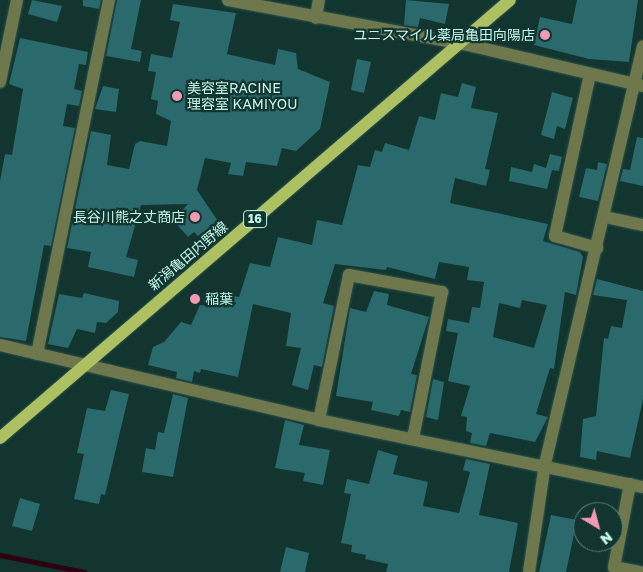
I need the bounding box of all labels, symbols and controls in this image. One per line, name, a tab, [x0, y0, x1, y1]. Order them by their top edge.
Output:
place label: ユニスマイル薬局亀田向陽店	[353, 27, 535, 43]
marker: ユニスマイル薬局亀田向陽店	[539, 29, 551, 41]
place label: 美容室RACINE 理容室 KAMIYOU	[187, 80, 297, 112]
marker: 美容室RACINE 理容室 KAMIYOU	[171, 90, 183, 102]
place label: 長谷川熊之丈商店	[73, 209, 185, 225]
road number: 16	[242, 210, 268, 228]
marker: 長谷川熊之丈商店	[189, 211, 201, 223]
street label: 新潟亀田内野線	[145, 218, 231, 294]
place label: 稲葉	[205, 291, 233, 307]
marker: 稲葉	[189, 293, 201, 305]
north arrow	[573, 502, 623, 552]
text: N	[597, 529, 616, 549]

